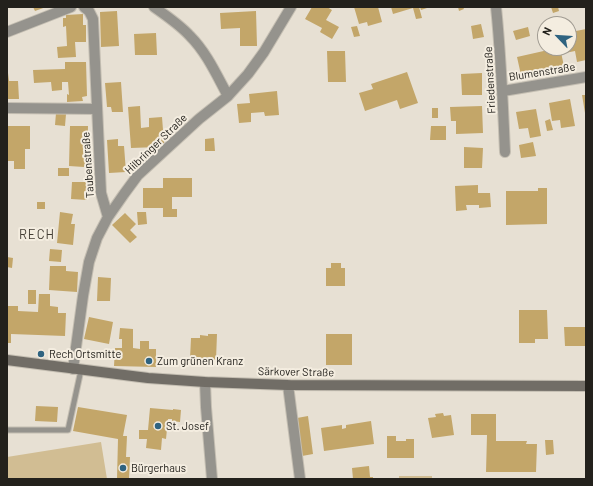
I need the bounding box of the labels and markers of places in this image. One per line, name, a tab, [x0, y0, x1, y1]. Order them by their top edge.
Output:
place label: Rech Ortsmitte	[49, 347, 121, 361]
marker: Rech Ortsmitte	[36, 349, 46, 359]
place label: Zum grünen Kranz	[157, 354, 243, 368]
marker: Zum grünen Kranz	[144, 356, 154, 366]
place label: St. Josef	[166, 419, 209, 433]
marker: St. Josef	[153, 421, 163, 431]
place label: Bürgerhaus	[131, 461, 186, 475]
marker: Bürgerhaus	[118, 463, 128, 473]

